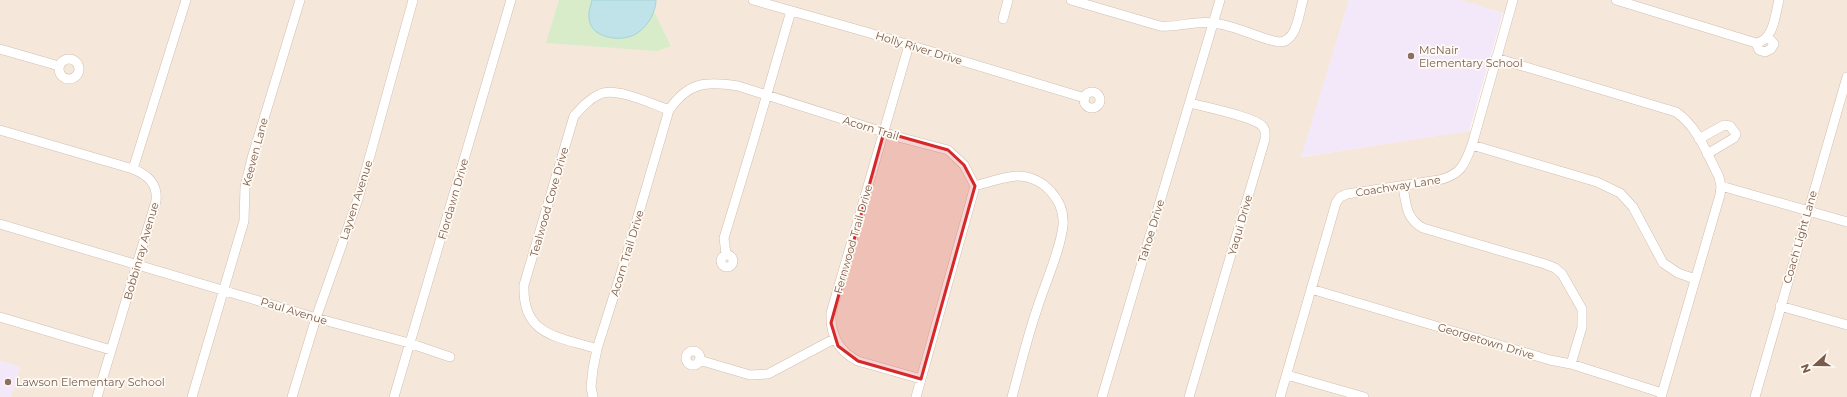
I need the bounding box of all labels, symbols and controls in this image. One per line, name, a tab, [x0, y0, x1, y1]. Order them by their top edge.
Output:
street label: Holly River Drive	[874, 28, 964, 68]
place label: McNair Elementary School	[1419, 43, 1523, 70]
marker: McNair Elementary School	[1406, 51, 1416, 61]
street label: Acorn Trail	[841, 113, 901, 143]
street label: Keeven Lane	[239, 116, 271, 188]
street label: Tealwood Cove Drive	[527, 145, 571, 259]
street label: Flordawn Drive	[435, 156, 471, 241]
street label: Layven Avenue	[337, 158, 376, 242]
street label: Coachway Lane	[1354, 172, 1442, 200]
street label: Fernwood Trail Drive	[831, 182, 875, 295]
street label: Coach Light Lane	[1780, 189, 1820, 285]
street label: Yaqui Drive	[1225, 193, 1255, 257]
street label: Tahoe Drive	[1135, 197, 1167, 264]
street label: Bobbinray Avenue	[120, 200, 162, 302]
street label: Acorn Trail Drive	[607, 208, 647, 298]
street label: Paul Avenue	[259, 294, 329, 328]
street label: Georgetown Drive	[1436, 320, 1536, 362]
north arrow	[1795, 345, 1835, 385]
text: N	[1798, 362, 1814, 375]
place label: Lawson Elementary School	[16, 375, 165, 389]
marker: Lawson Elementary School	[3, 377, 13, 387]

